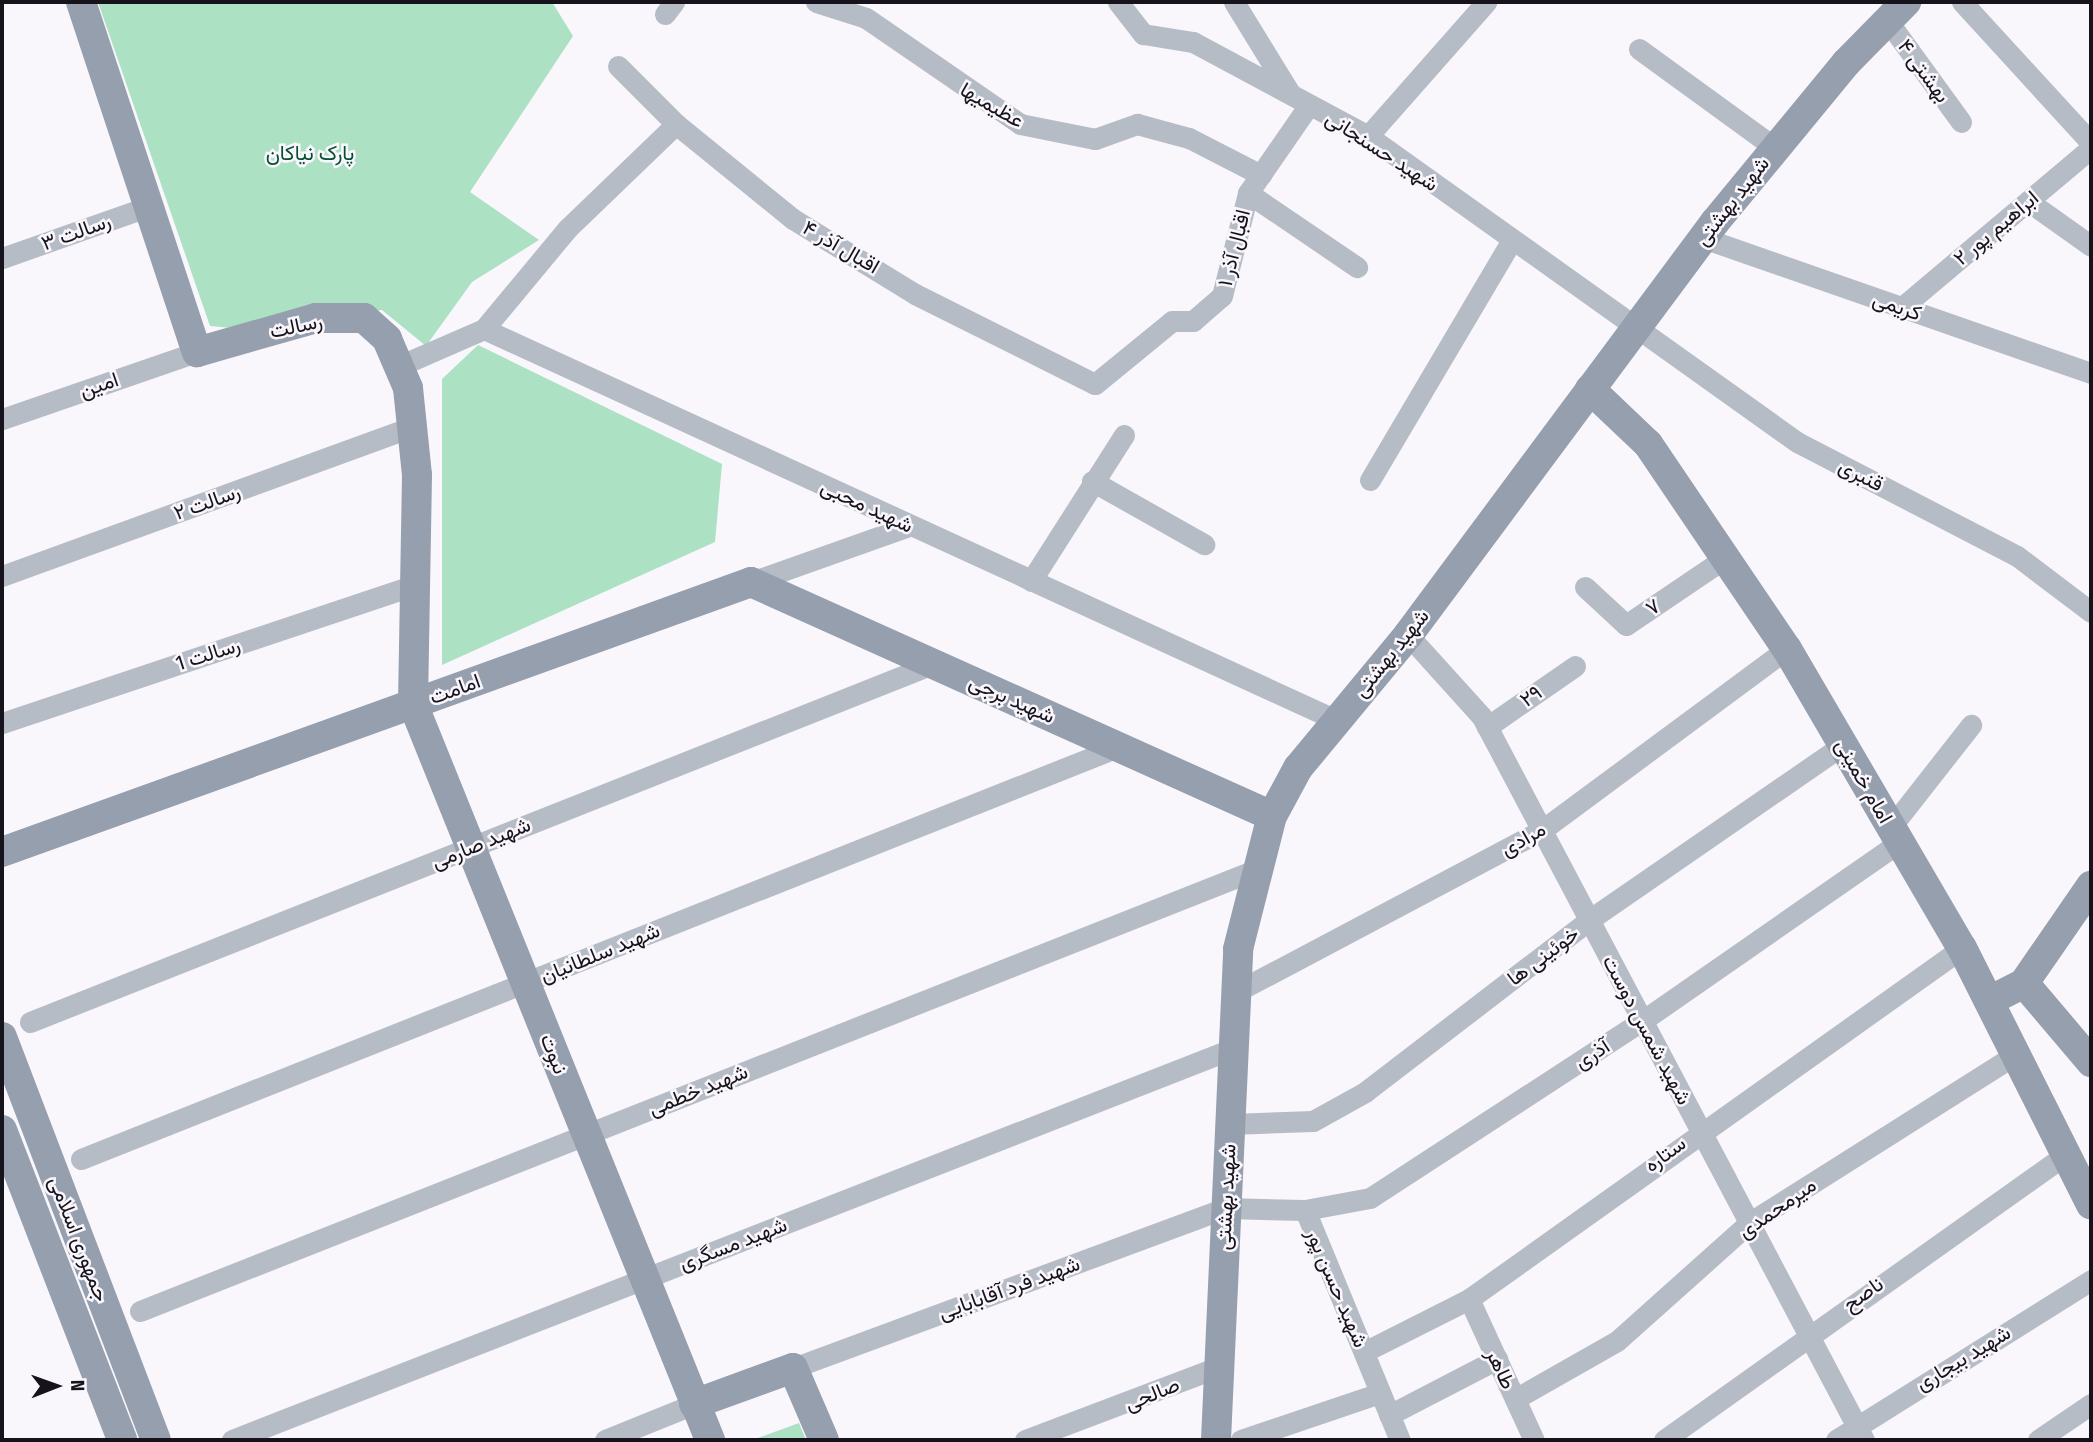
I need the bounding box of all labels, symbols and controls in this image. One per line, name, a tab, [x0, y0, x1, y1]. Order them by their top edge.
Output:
street label: بهشتی ۴	[1893, 34, 1955, 108]
street label: عظیمیها	[956, 77, 1028, 133]
street label: شهید حسنجانی	[1321, 105, 1443, 197]
park label: پارک نیاکان	[266, 140, 354, 166]
street label: شهید بهشتی	[1689, 151, 1775, 251]
street label: ابراهیم پور ۲	[1948, 185, 2044, 271]
street label: اقبال آذر ۱	[1212, 207, 1256, 289]
street label: رسالت ۳	[38, 208, 114, 256]
street label: اقبال آذر ۴	[798, 215, 884, 279]
street label: کریمی	[1869, 286, 1925, 326]
street label: رسالت	[267, 308, 325, 344]
street label: امین	[76, 367, 122, 403]
street label: قنبری	[1834, 453, 1888, 497]
street label: شهید محبی	[817, 474, 917, 538]
street label: رسالت ۲	[170, 478, 244, 526]
street label: ۷	[1641, 593, 1665, 621]
street label: شهید بهشتی	[1348, 604, 1434, 702]
street label: رسالت 1	[173, 632, 243, 676]
street label: امامت	[426, 668, 484, 710]
street label: شهید برجی	[965, 669, 1059, 729]
street label: ۲۹	[1515, 680, 1547, 712]
street label: امام خمینی	[1830, 734, 1898, 828]
street label: شهید صارمی	[428, 812, 534, 874]
street label: مرادی	[1496, 816, 1550, 862]
street label: شهید سلطانیان	[536, 918, 664, 988]
street label: خوئینی ها	[1502, 921, 1584, 991]
street label: شهید شمس دوست	[1597, 951, 1697, 1109]
street label: نبوت	[535, 1030, 573, 1078]
street label: آذری	[1570, 1033, 1614, 1075]
street label: شهید خطمی	[645, 1059, 751, 1121]
street label: ستاره	[1639, 1130, 1691, 1178]
street label: شهید بهشتی	[1211, 1143, 1241, 1251]
street label: میرمحمدی	[1733, 1172, 1821, 1244]
street label: جمهوری اسلامی	[44, 1173, 114, 1305]
street label: شهید مسگری	[676, 1212, 790, 1276]
street label: شهید حسن پور	[1301, 1225, 1373, 1351]
street label: شهید فرد آقابابایی	[935, 1251, 1083, 1325]
street label: ناصح	[1838, 1271, 1888, 1317]
street label: شهید بیجاری	[1911, 1320, 2015, 1396]
street label: طاهر	[1481, 1345, 1521, 1393]
north arrow	[21, 1351, 91, 1421]
street label: صالحی	[1121, 1372, 1183, 1416]
text: N	[66, 1380, 89, 1392]

